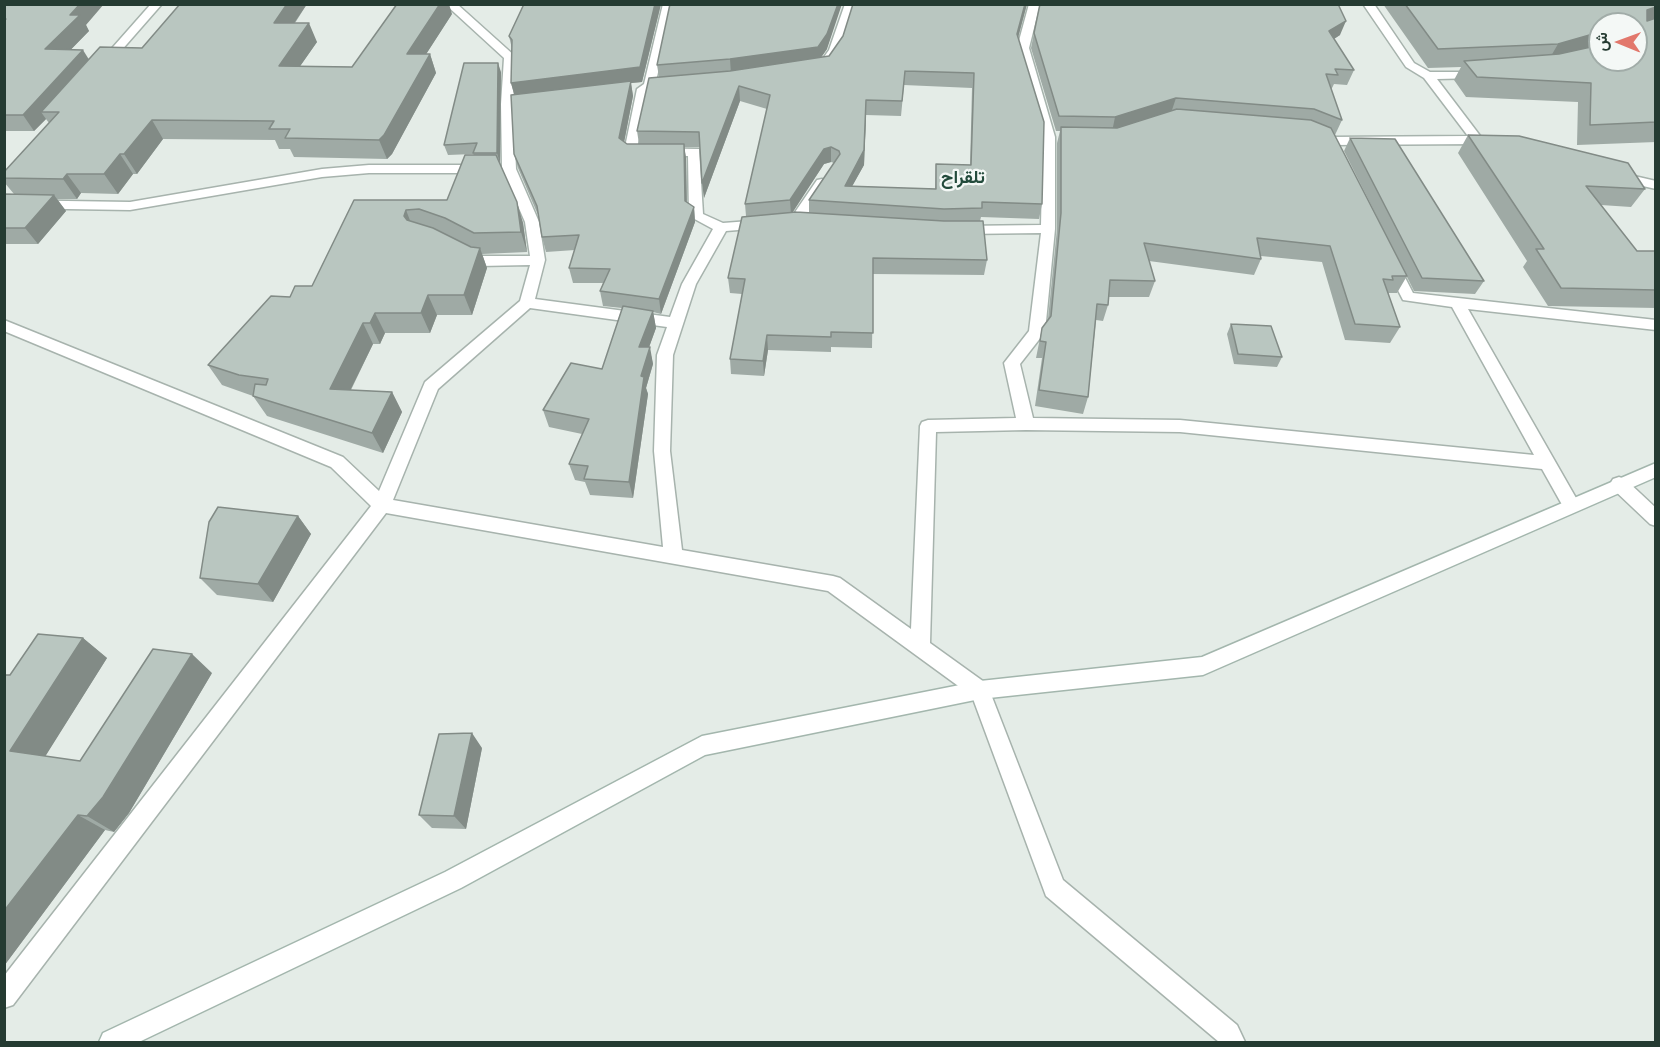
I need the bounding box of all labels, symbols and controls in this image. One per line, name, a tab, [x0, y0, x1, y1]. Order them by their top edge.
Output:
north arrow	[1588, 12, 1648, 72]
text: ش	[1592, 32, 1611, 52]
district label: تلقراح	[941, 167, 985, 189]

